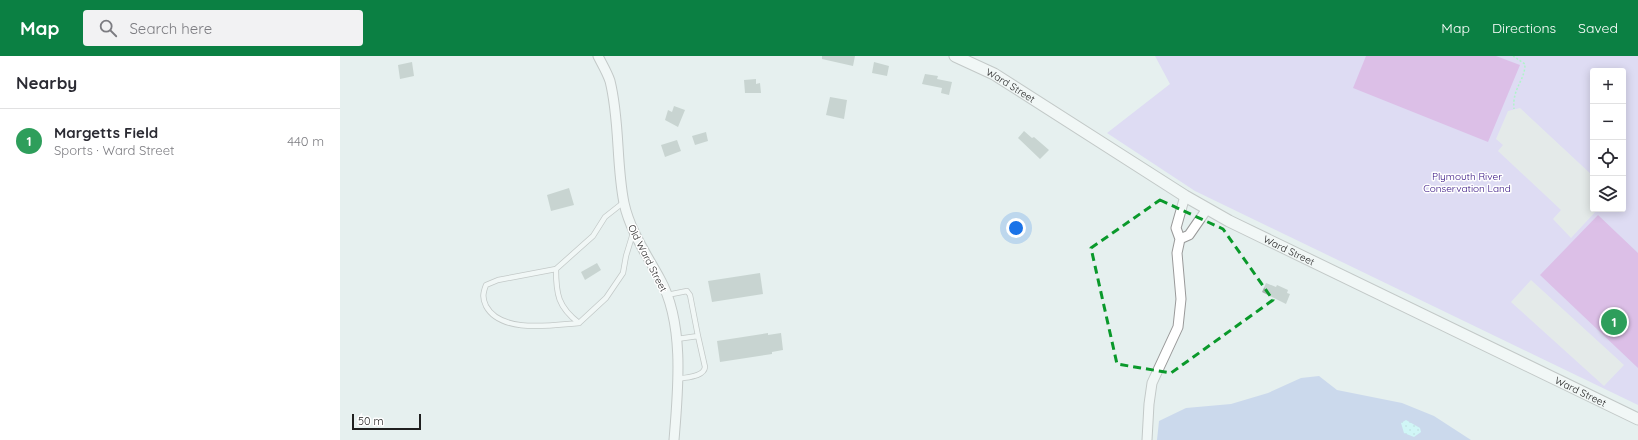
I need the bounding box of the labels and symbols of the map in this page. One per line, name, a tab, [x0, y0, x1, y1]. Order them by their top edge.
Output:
street label: Ward Street	[984, 65, 1038, 106]
park label: Plymouth River Conservation Land	[1423, 170, 1511, 195]
your location	[1006, 218, 1026, 238]
street label: Old Ward Street	[625, 222, 670, 295]
street label: Ward Street	[1261, 233, 1317, 269]
pin: 1	[1601, 307, 1627, 337]
street label: Ward Street	[1553, 374, 1609, 410]
scale bar	[352, 412, 421, 431]

